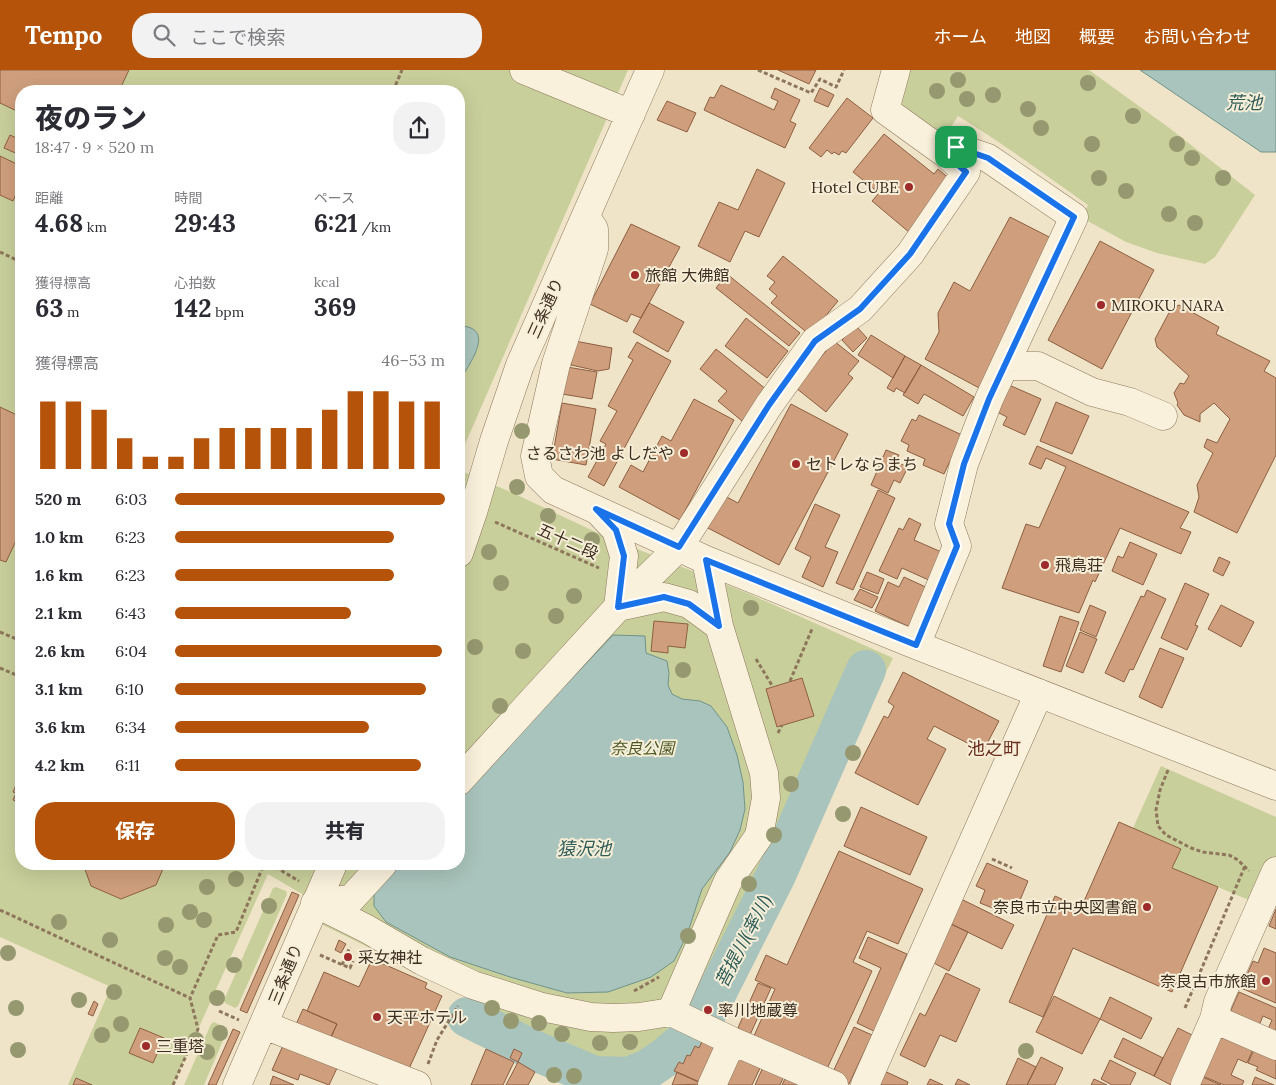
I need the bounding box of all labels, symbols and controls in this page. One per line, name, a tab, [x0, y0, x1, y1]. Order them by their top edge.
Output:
search box	[132, 13, 482, 58]
text: Tempo	[25, 20, 102, 51]
icon: search	[150, 21, 178, 49]
text: ここで検索	[190, 25, 285, 49]
text: ホーム	[934, 25, 987, 48]
text: 地図	[1015, 25, 1051, 48]
text: 概要	[1079, 25, 1115, 48]
text: お問い合わせ	[1143, 25, 1251, 48]
water label: 荒池	[1226, 91, 1264, 114]
text: 夜のラン	[35, 100, 147, 136]
button: share	[393, 102, 445, 154]
pin	[935, 126, 977, 168]
icon: arrive	[942, 133, 970, 161]
text: 18:47 · 9 × 520 m	[35, 137, 154, 157]
place label: Hotel CUBE	[811, 177, 899, 197]
marker: Hotel CUBE	[903, 181, 915, 193]
text: 距離	[35, 189, 63, 207]
text: 時間	[174, 189, 202, 207]
text: ペース	[314, 189, 355, 207]
text: 4.68	[35, 207, 83, 239]
text: 29:43	[174, 207, 236, 239]
text: 6:21	[314, 207, 358, 239]
text: km	[83, 218, 107, 236]
text: /km	[358, 218, 391, 236]
place label: 旅館 大佛館	[645, 265, 729, 285]
marker: 旅館 大佛館	[629, 269, 641, 281]
text: kcal	[314, 273, 340, 291]
text: 獲得標高	[35, 274, 91, 292]
text: 心拍数	[174, 274, 216, 292]
street label: 三条通り	[523, 275, 567, 341]
text: 369	[314, 291, 356, 323]
text: 63	[35, 292, 63, 324]
text: 142	[174, 292, 211, 324]
place label: MIROKU NARA	[1111, 295, 1225, 315]
marker: MIROKU NARA	[1095, 299, 1107, 311]
text: m	[63, 303, 80, 321]
text: bpm	[211, 303, 244, 321]
text: 46–53 m	[381, 350, 445, 370]
text: 獲得標高	[35, 353, 99, 373]
place label: さるさわ池 よしだや	[526, 443, 674, 463]
marker: さるさわ池 よしだや	[678, 447, 690, 459]
place label: セトレならまち	[806, 454, 918, 474]
marker: セトレならまち	[790, 458, 802, 470]
text: 520 m	[35, 489, 81, 509]
text: 6:03	[115, 489, 147, 509]
street label: 五十二段	[535, 519, 601, 563]
text: 1.0 km	[35, 527, 84, 547]
text: 6:23	[115, 527, 146, 547]
place label: 飛鳥荘	[1055, 555, 1103, 575]
marker: 飛鳥荘	[1039, 559, 1051, 571]
text: 1.6 km	[35, 565, 83, 585]
text: 6:23	[115, 565, 146, 585]
text: 2.1 km	[35, 603, 82, 623]
text: 6:43	[115, 603, 146, 623]
text: 2.6 km	[35, 641, 85, 661]
text: 6:04	[115, 641, 147, 661]
text: 3.1 km	[35, 679, 83, 699]
text: 6:10	[115, 679, 144, 699]
text: 3.6 km	[35, 717, 85, 737]
text: 6:34	[115, 717, 146, 737]
district label: 池之町	[967, 737, 1021, 760]
park label: 奈良公園	[610, 738, 676, 758]
text: 4.2 km	[35, 755, 84, 775]
text: 6:11	[115, 755, 140, 775]
button: 保存	[35, 802, 235, 860]
button: 共有	[245, 802, 445, 860]
water label: 猿沢池	[557, 837, 613, 860]
water label: 菩提川(率川)	[710, 891, 776, 991]
place label: 奈良市立中央図書館	[993, 897, 1137, 917]
marker: 奈良市立中央図書館	[1141, 901, 1153, 913]
street label: 三条通り	[264, 941, 306, 1007]
place label: 采女神社	[358, 947, 422, 967]
marker: 采女神社	[342, 951, 354, 963]
place label: 奈良古市旅館	[1160, 971, 1256, 991]
marker: 奈良古市旅館	[1260, 975, 1272, 987]
place label: 率川地蔵尊	[718, 1000, 798, 1020]
marker: 率川地蔵尊	[702, 1004, 714, 1016]
place label: 天平ホテル	[387, 1007, 467, 1027]
marker: 天平ホテル	[371, 1011, 383, 1023]
place label: 三重塔	[156, 1036, 204, 1056]
marker: 三重塔	[140, 1040, 152, 1052]

